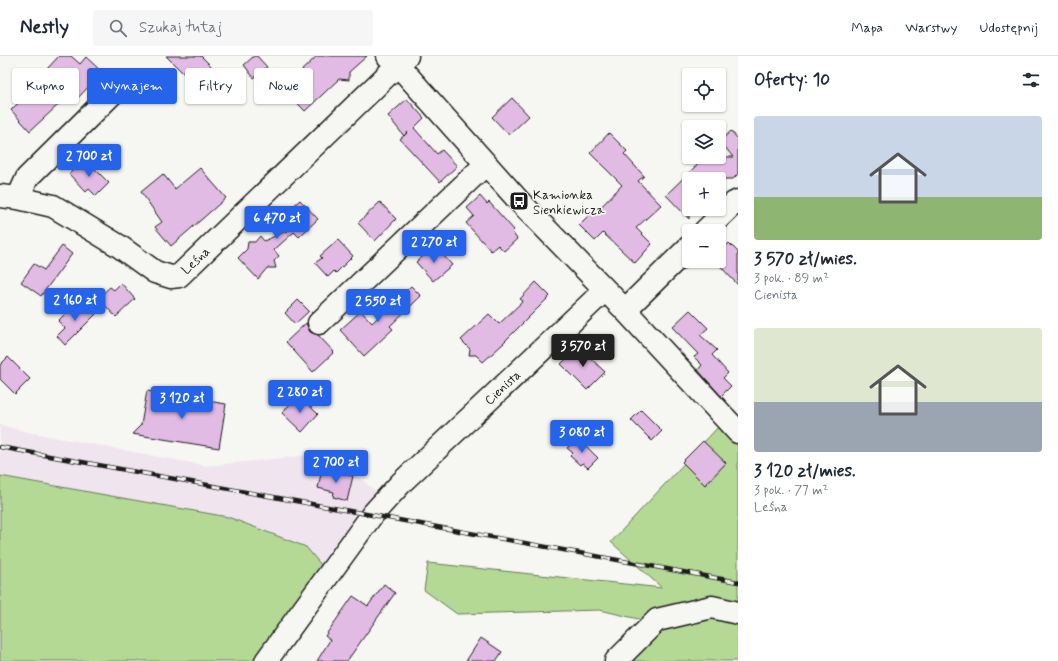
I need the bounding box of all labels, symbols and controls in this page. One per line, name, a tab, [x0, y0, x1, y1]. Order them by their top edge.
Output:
search box	[93, 10, 373, 46]
text: Nestly	[20, 15, 69, 40]
icon: search	[107, 17, 129, 39]
text: Szukaj tutaj	[139, 18, 222, 38]
text: Mapa	[851, 19, 883, 37]
text: Warstwy	[905, 19, 957, 37]
text: Udostępnij	[979, 19, 1038, 37]
chip: Kupno	[12, 68, 79, 104]
chip: Wynajem	[87, 68, 177, 104]
chip: Filtry	[185, 68, 246, 104]
chip: Nowe	[254, 68, 313, 104]
map controls	[682, 68, 726, 268]
button: locate	[682, 68, 726, 112]
text: Oferty: 10	[754, 69, 830, 91]
icon: filters	[1020, 69, 1042, 91]
button: layers	[682, 120, 726, 164]
icon: home	[862, 142, 934, 214]
pin: 2 700 zł	[48, 144, 130, 178]
text: 2 700 zł	[66, 148, 112, 165]
button: +	[682, 172, 726, 216]
place label: Kamionka Sienkiewicza	[533, 187, 605, 219]
bus stop icon: Kamionka Sienkiewicza	[508, 190, 530, 212]
pin: 6 470 zł	[236, 206, 318, 240]
text: 6 470 zł	[254, 210, 300, 227]
button: −	[682, 224, 726, 268]
pin: 2 270 zł	[393, 230, 475, 264]
text: 2 270 zł	[411, 234, 457, 251]
street label: Leśna	[178, 243, 214, 279]
text: 3 570 zł/mies.	[754, 248, 857, 270]
text: 3 pok. · 89 m²	[754, 270, 829, 287]
text: Cienista	[754, 287, 798, 304]
pin: 2 160 zł	[34, 288, 116, 322]
pin: 2 550 zł	[337, 289, 419, 323]
text: 2 160 zł	[53, 292, 97, 309]
text: 2 550 zł	[355, 293, 401, 310]
pin: 3 570 zł	[542, 334, 624, 368]
text: 3 570 zł	[560, 338, 606, 355]
icon: home	[862, 354, 934, 426]
street label: Cienista	[481, 367, 525, 409]
pin: 2 280 zł	[259, 380, 341, 414]
text: 2 280 zł	[277, 384, 323, 401]
pin: 3 120 zł	[141, 386, 223, 420]
text: 3 120 zł	[160, 390, 204, 407]
pin: 3 080 zł	[541, 420, 623, 454]
text: 3 080 zł	[559, 424, 605, 441]
pin: 2 700 zł	[295, 450, 377, 484]
text: 2 700 zł	[313, 454, 359, 471]
text: 3 120 zł/mies.	[754, 460, 856, 482]
text: 3 pok. · 77 m²	[754, 482, 828, 499]
text: Leśna	[754, 499, 787, 516]

